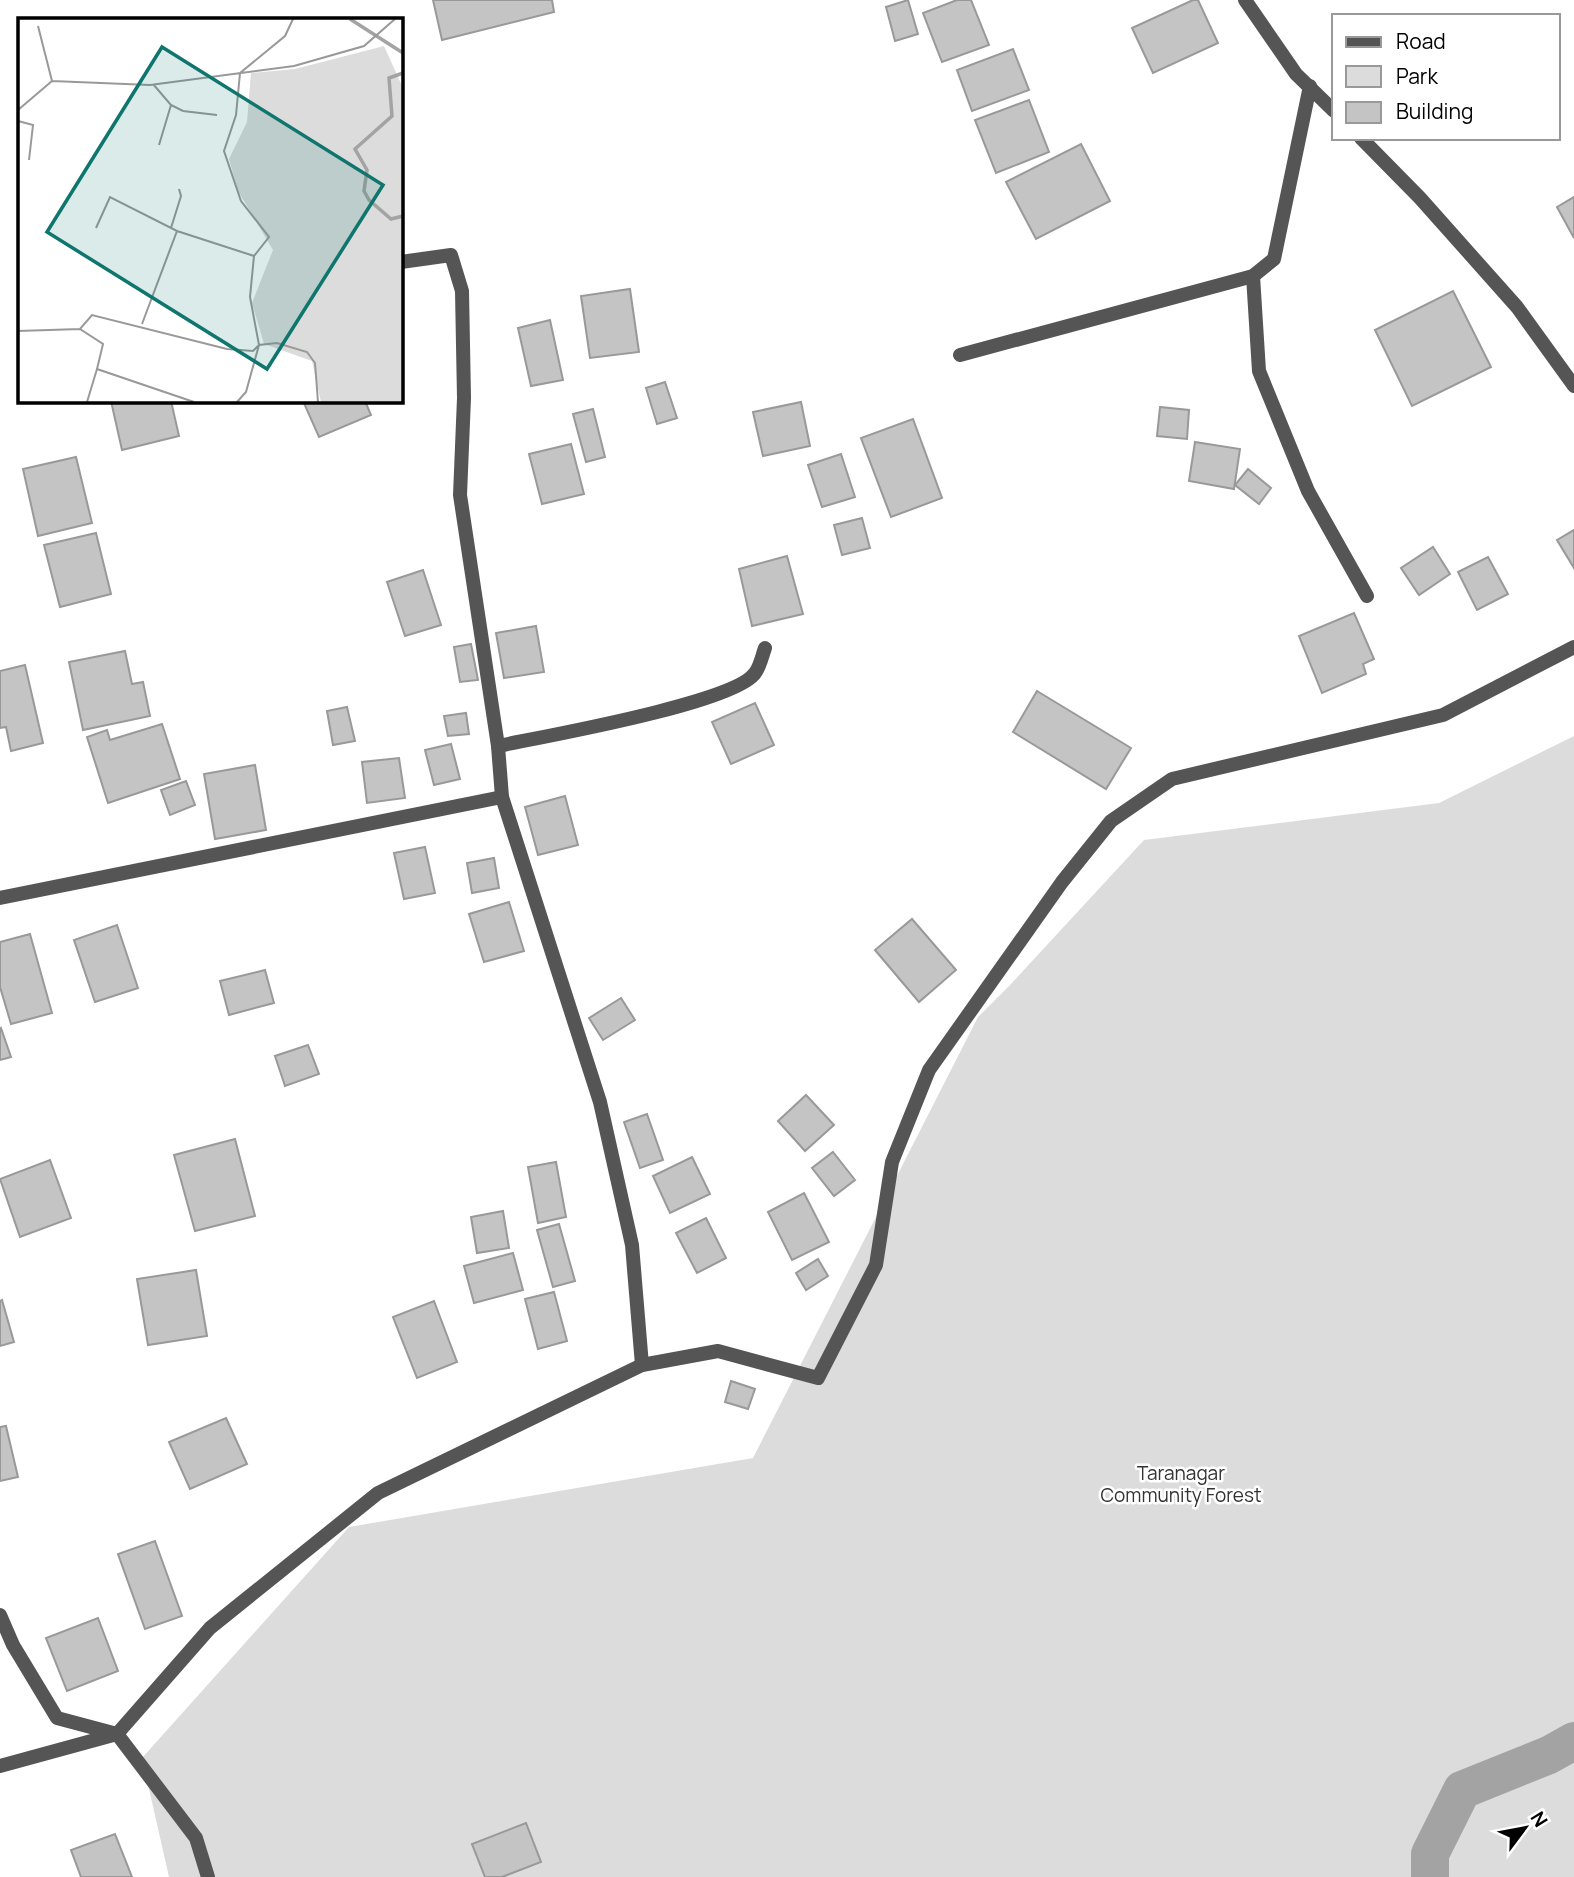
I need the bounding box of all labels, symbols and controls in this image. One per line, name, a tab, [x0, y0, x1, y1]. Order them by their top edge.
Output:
legend	[1332, 14, 1560, 140]
inset map	[18, 18, 402, 402]
text: Road	[1396, 27, 1446, 55]
text: Park	[1396, 62, 1438, 90]
text: Building	[1396, 97, 1473, 125]
park label: Taranagar Community Forest	[1100, 1460, 1262, 1508]
north arrow	[1490, 1793, 1560, 1863]
text: N	[1525, 1806, 1554, 1832]

